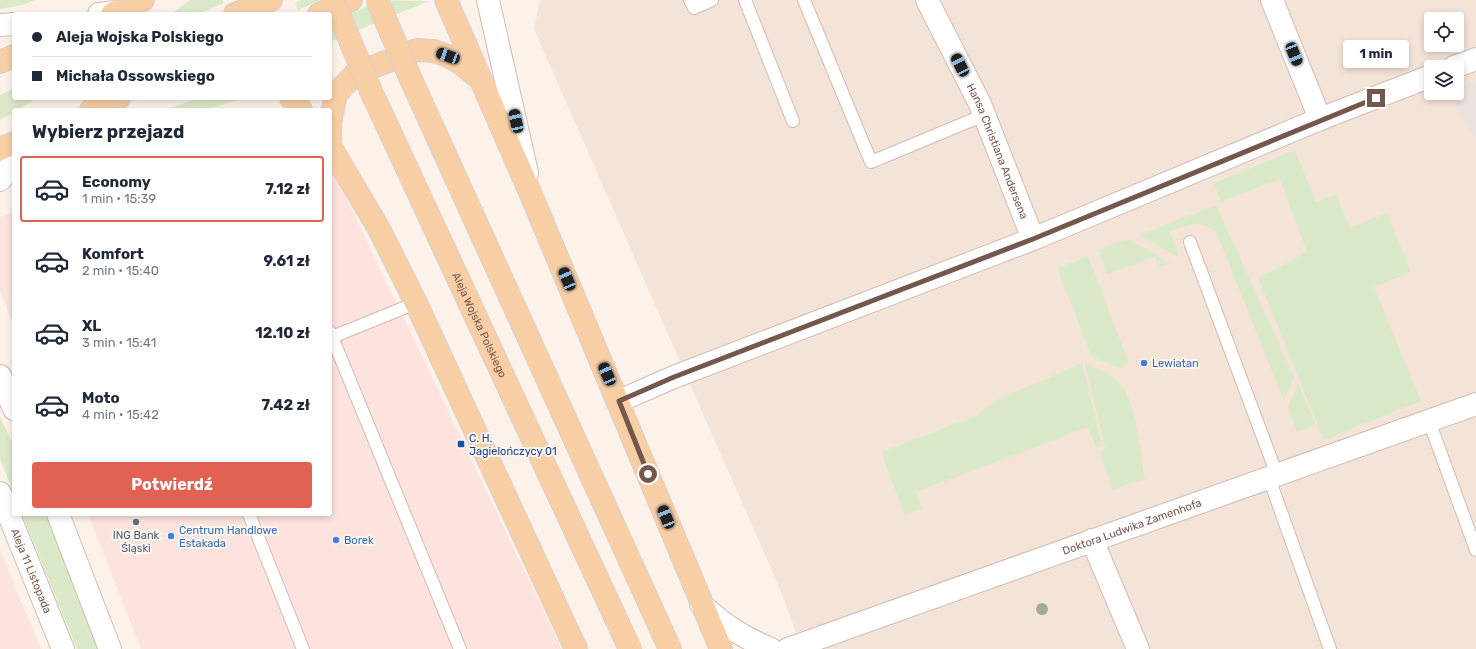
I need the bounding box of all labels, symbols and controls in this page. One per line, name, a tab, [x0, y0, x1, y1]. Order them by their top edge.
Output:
map controls	[1424, 12, 1464, 100]
button: locate	[1424, 12, 1464, 52]
text: Aleja Wojska Polskiego	[56, 28, 224, 46]
callout: 1 min	[1343, 40, 1409, 68]
car	[1284, 41, 1304, 67]
car	[435, 46, 461, 66]
text: 1 min	[1359, 46, 1393, 61]
car	[949, 52, 971, 78]
button: layers	[1424, 60, 1464, 100]
text: Michała Ossowskiego	[56, 67, 215, 85]
street label: Hansa Christiana Andersena	[964, 81, 1031, 221]
route end	[1367, 89, 1385, 107]
car	[508, 108, 524, 134]
text: Wybierz przejazd	[32, 121, 184, 143]
icon: car	[34, 171, 70, 207]
text: Economy	[82, 173, 151, 191]
text: 7.12 zł	[265, 180, 310, 198]
text: 1 min · 15:39	[82, 191, 156, 206]
icon: car	[34, 243, 70, 279]
text: Komfort	[82, 245, 144, 263]
text: 9.61 zł	[263, 252, 310, 270]
text: 2 min · 15:40	[82, 263, 159, 278]
car	[557, 266, 577, 292]
street label: Aleja Wojska Polskiego	[450, 270, 510, 380]
icon: car	[34, 315, 70, 351]
text: XL	[82, 317, 101, 335]
text: 12.10 zł	[255, 324, 310, 342]
text: 3 min · 15:41	[82, 335, 156, 350]
place label: Lewiatan	[1152, 357, 1199, 370]
marker: Lewiatan	[1139, 358, 1149, 368]
car	[597, 361, 617, 387]
icon: car	[34, 387, 70, 423]
text: Moto	[82, 389, 120, 407]
text: 7.42 zł	[261, 396, 310, 414]
text: 4 min · 15:42	[82, 407, 159, 422]
place label: C. H. Jagielończycy 01	[469, 432, 557, 458]
marker: C. H. Jagielończycy 01	[456, 439, 466, 449]
button: Potwierdź	[32, 462, 312, 508]
route start	[639, 465, 657, 483]
street label: Doktora Ludwika Zamenhofa	[1061, 496, 1203, 557]
car	[656, 504, 676, 530]
marker: ING Bank Śląski	[131, 517, 141, 527]
place label: Centrum Handlowe Estakada	[179, 524, 277, 550]
street label: Aleja 11 Listopada	[9, 527, 54, 615]
place label: ING Bank Śląski	[113, 529, 160, 555]
marker: Centrum Handlowe Estakada	[166, 531, 176, 541]
place label: Borek	[344, 534, 374, 547]
marker: Borek	[331, 535, 341, 545]

